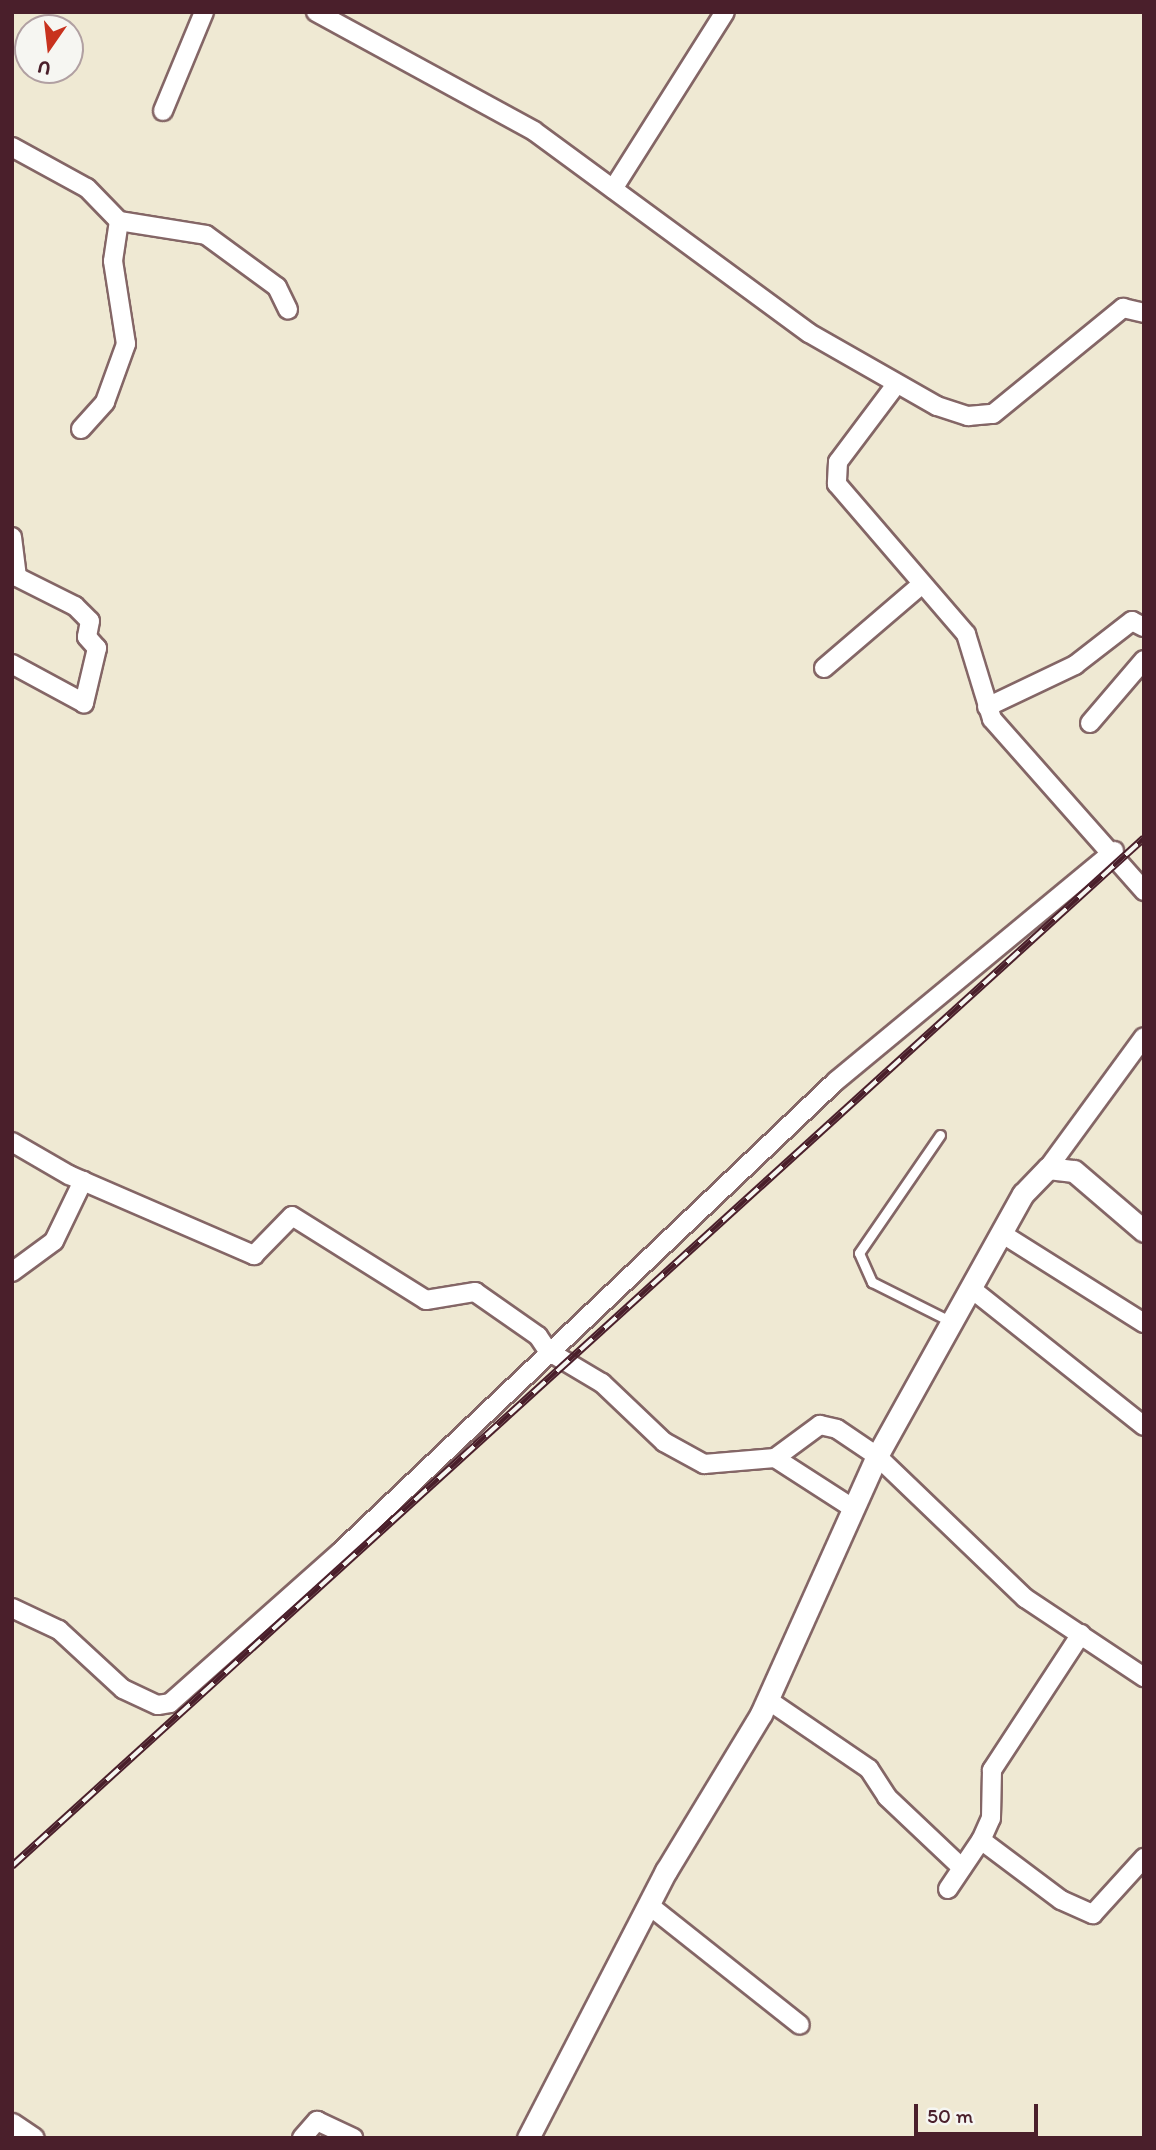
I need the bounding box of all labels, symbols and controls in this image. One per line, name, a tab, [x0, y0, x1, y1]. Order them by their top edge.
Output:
north arrow	[14, 14, 84, 84]
text: U	[35, 55, 53, 81]
scale bar	[918, 2090, 1042, 2134]
text: 50 m	[927, 2103, 973, 2128]

